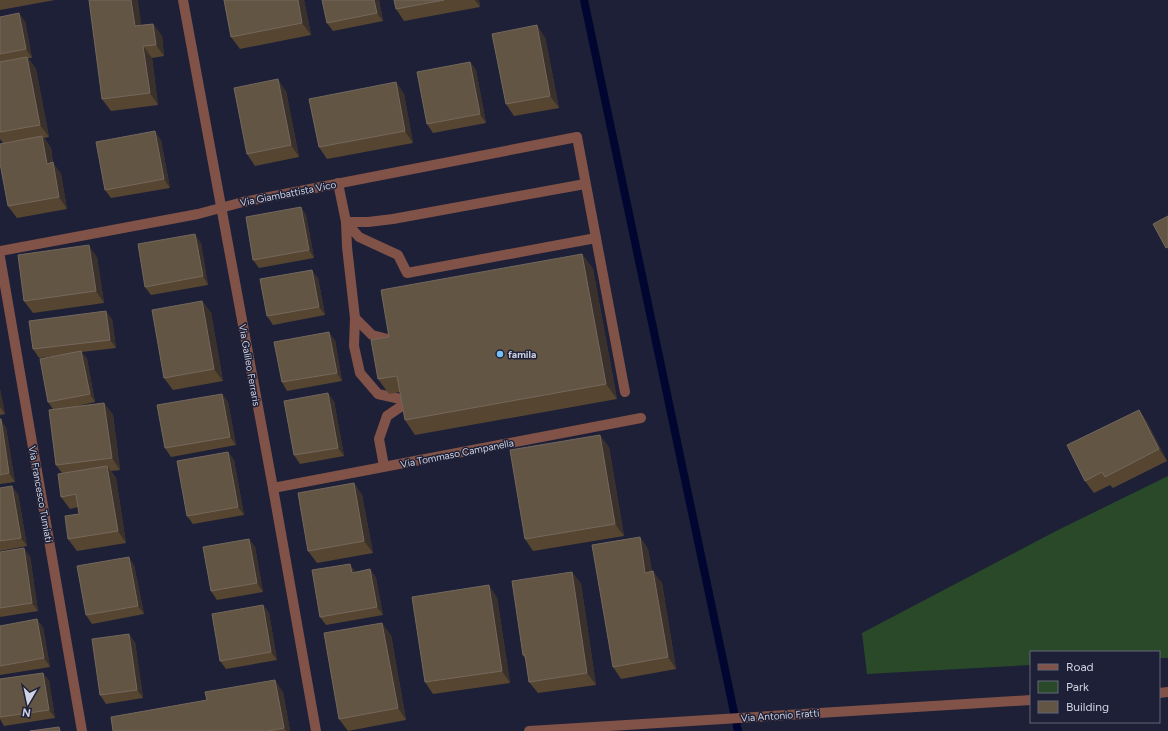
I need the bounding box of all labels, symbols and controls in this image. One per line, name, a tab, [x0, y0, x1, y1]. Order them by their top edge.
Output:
street label: Via Giambattista Vico	[239, 178, 337, 209]
street label: Via Galileo Ferraris	[236, 323, 263, 407]
place label: famila	[508, 348, 536, 361]
marker: famila	[495, 349, 505, 359]
street label: Via Tommaso Campanella	[399, 436, 515, 471]
street label: Via Francesco Tumiati	[26, 445, 55, 544]
legend	[1030, 651, 1160, 723]
text: Road	[1066, 660, 1094, 674]
text: Park	[1066, 680, 1089, 694]
north arrow	[8, 683, 48, 723]
text: Building	[1066, 700, 1109, 714]
text: N	[21, 705, 32, 719]
street label: Via Antonio Fratti	[740, 706, 820, 725]

